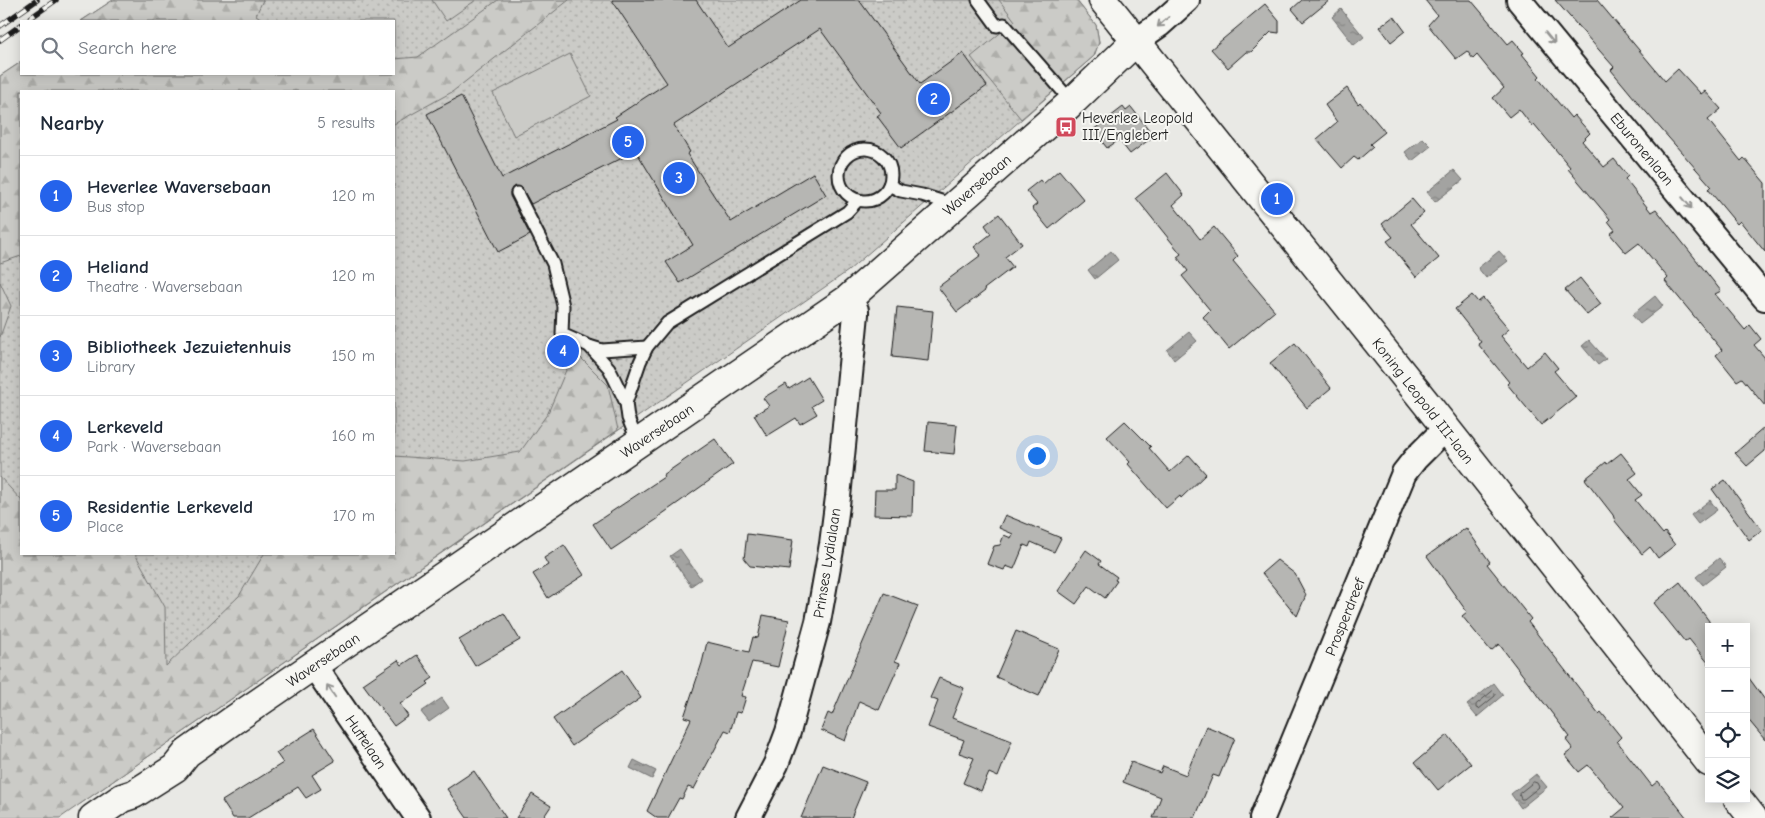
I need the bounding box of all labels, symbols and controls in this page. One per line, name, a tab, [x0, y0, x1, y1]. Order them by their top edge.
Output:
one-way arrow	[1156, 16, 1169, 27]
search box	[20, 20, 395, 75]
one-way arrow	[1544, 31, 1555, 44]
icon: search	[38, 34, 66, 62]
text: Search here	[78, 37, 177, 59]
pin: 2	[918, 80, 950, 118]
place label: Heverlee Leopold III/Englebert	[1082, 109, 1193, 144]
street label: Eburonenlaan	[1606, 109, 1678, 189]
text: Nearby	[40, 111, 104, 135]
text: 5 results	[317, 114, 375, 132]
bus stop icon: Heverlee Leopold III/Englebert	[1054, 115, 1078, 139]
pin: 5	[612, 123, 644, 161]
street label: Waversebaan	[939, 150, 1015, 220]
pin: 3	[663, 159, 695, 197]
text: Heverlee Waversebaan	[87, 176, 271, 198]
pin: 1	[1261, 180, 1293, 218]
text: 1	[53, 187, 59, 205]
text: 120 m	[332, 187, 375, 205]
one-way arrow	[1681, 197, 1692, 210]
text: Bus stop	[87, 198, 145, 216]
text: Heliand	[87, 256, 149, 278]
text: 2	[52, 267, 60, 285]
text: 120 m	[332, 267, 375, 285]
text: Theatre · Waversebaan	[87, 278, 243, 296]
pin: 4	[547, 332, 579, 370]
street label: Koning Leopold III-laan	[1368, 334, 1478, 468]
text: Bibliotheek Jezuietenhuis	[87, 336, 291, 358]
text: 3	[52, 347, 60, 365]
text: 150 m	[332, 347, 375, 365]
text: Library	[87, 358, 135, 376]
street label: Waversebaan	[617, 400, 697, 462]
text: Lerkeveld	[87, 416, 164, 438]
text: 4	[52, 427, 60, 445]
text: 160 m	[332, 427, 375, 445]
text: Park · Waversebaan	[87, 438, 221, 456]
your location	[1024, 443, 1050, 469]
text: Residentie Lerkeveld	[87, 496, 253, 518]
text: 5	[52, 507, 60, 525]
text: 170 m	[333, 507, 375, 525]
street label: Prinses Lydialaan	[809, 507, 845, 619]
text: Place	[87, 518, 123, 536]
street label: Prosperdreef	[1321, 575, 1369, 658]
map controls	[1705, 623, 1750, 803]
button: +	[1705, 623, 1750, 668]
street label: Waversebaan	[283, 629, 363, 691]
button: −	[1705, 668, 1750, 713]
one-way arrow	[326, 684, 336, 698]
street label: Huttelaan	[341, 712, 391, 772]
button: locate	[1705, 713, 1750, 758]
button: layers	[1705, 758, 1750, 803]

